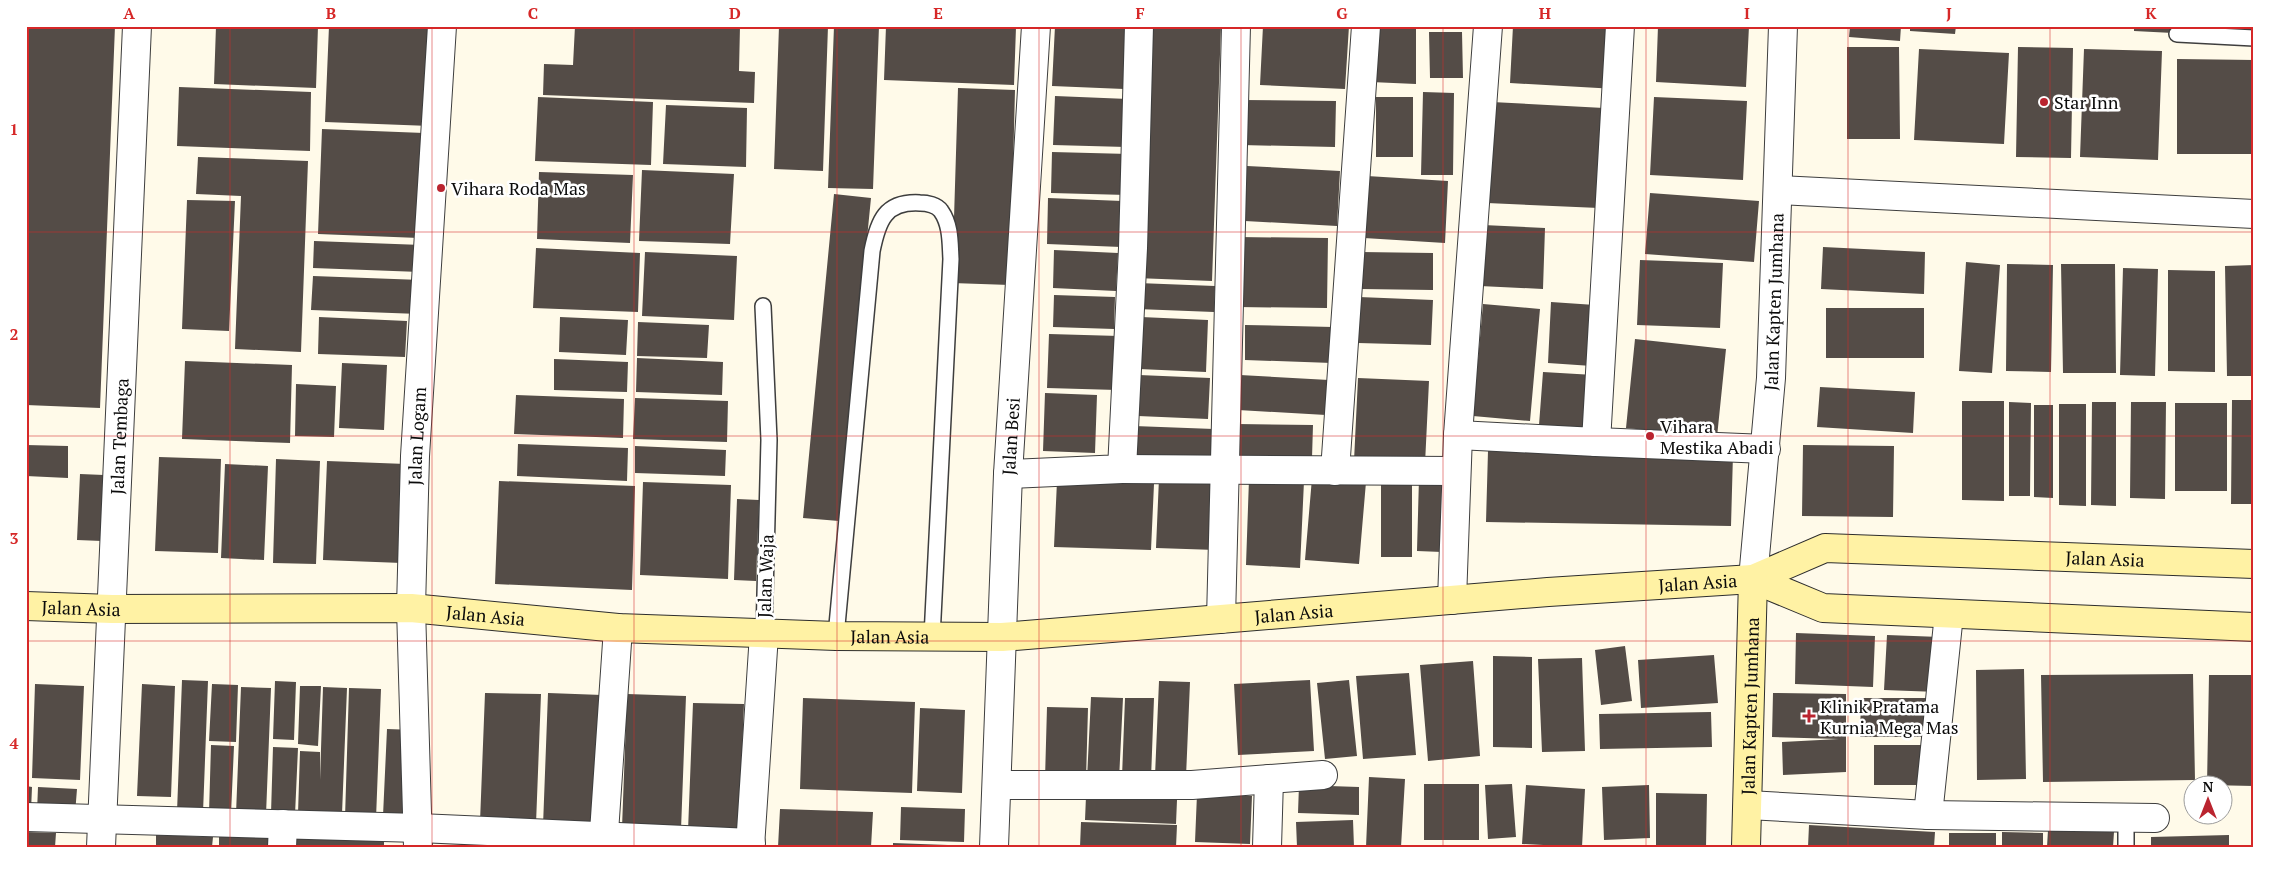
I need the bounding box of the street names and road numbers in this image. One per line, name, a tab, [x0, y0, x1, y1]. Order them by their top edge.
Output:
street label: Jalan Kapten Jumhana	[1758, 213, 1789, 392]
street label: Jalan Tembaga	[104, 377, 134, 495]
street label: Jalan Logam	[402, 386, 431, 486]
street label: Jalan Besi	[996, 397, 1025, 476]
street label: Jalan Waja	[752, 534, 778, 618]
street label: Jalan Asia	[2065, 545, 2145, 572]
street label: Jalan Asia	[1657, 568, 1738, 597]
street label: Jalan Asia	[41, 595, 121, 621]
street label: Jalan Asia	[1253, 598, 1334, 628]
street label: Jalan Asia	[445, 599, 526, 631]
street label: Jalan Kapten Jumhana	[1735, 617, 1764, 795]
street label: Jalan Asia	[850, 624, 929, 649]

